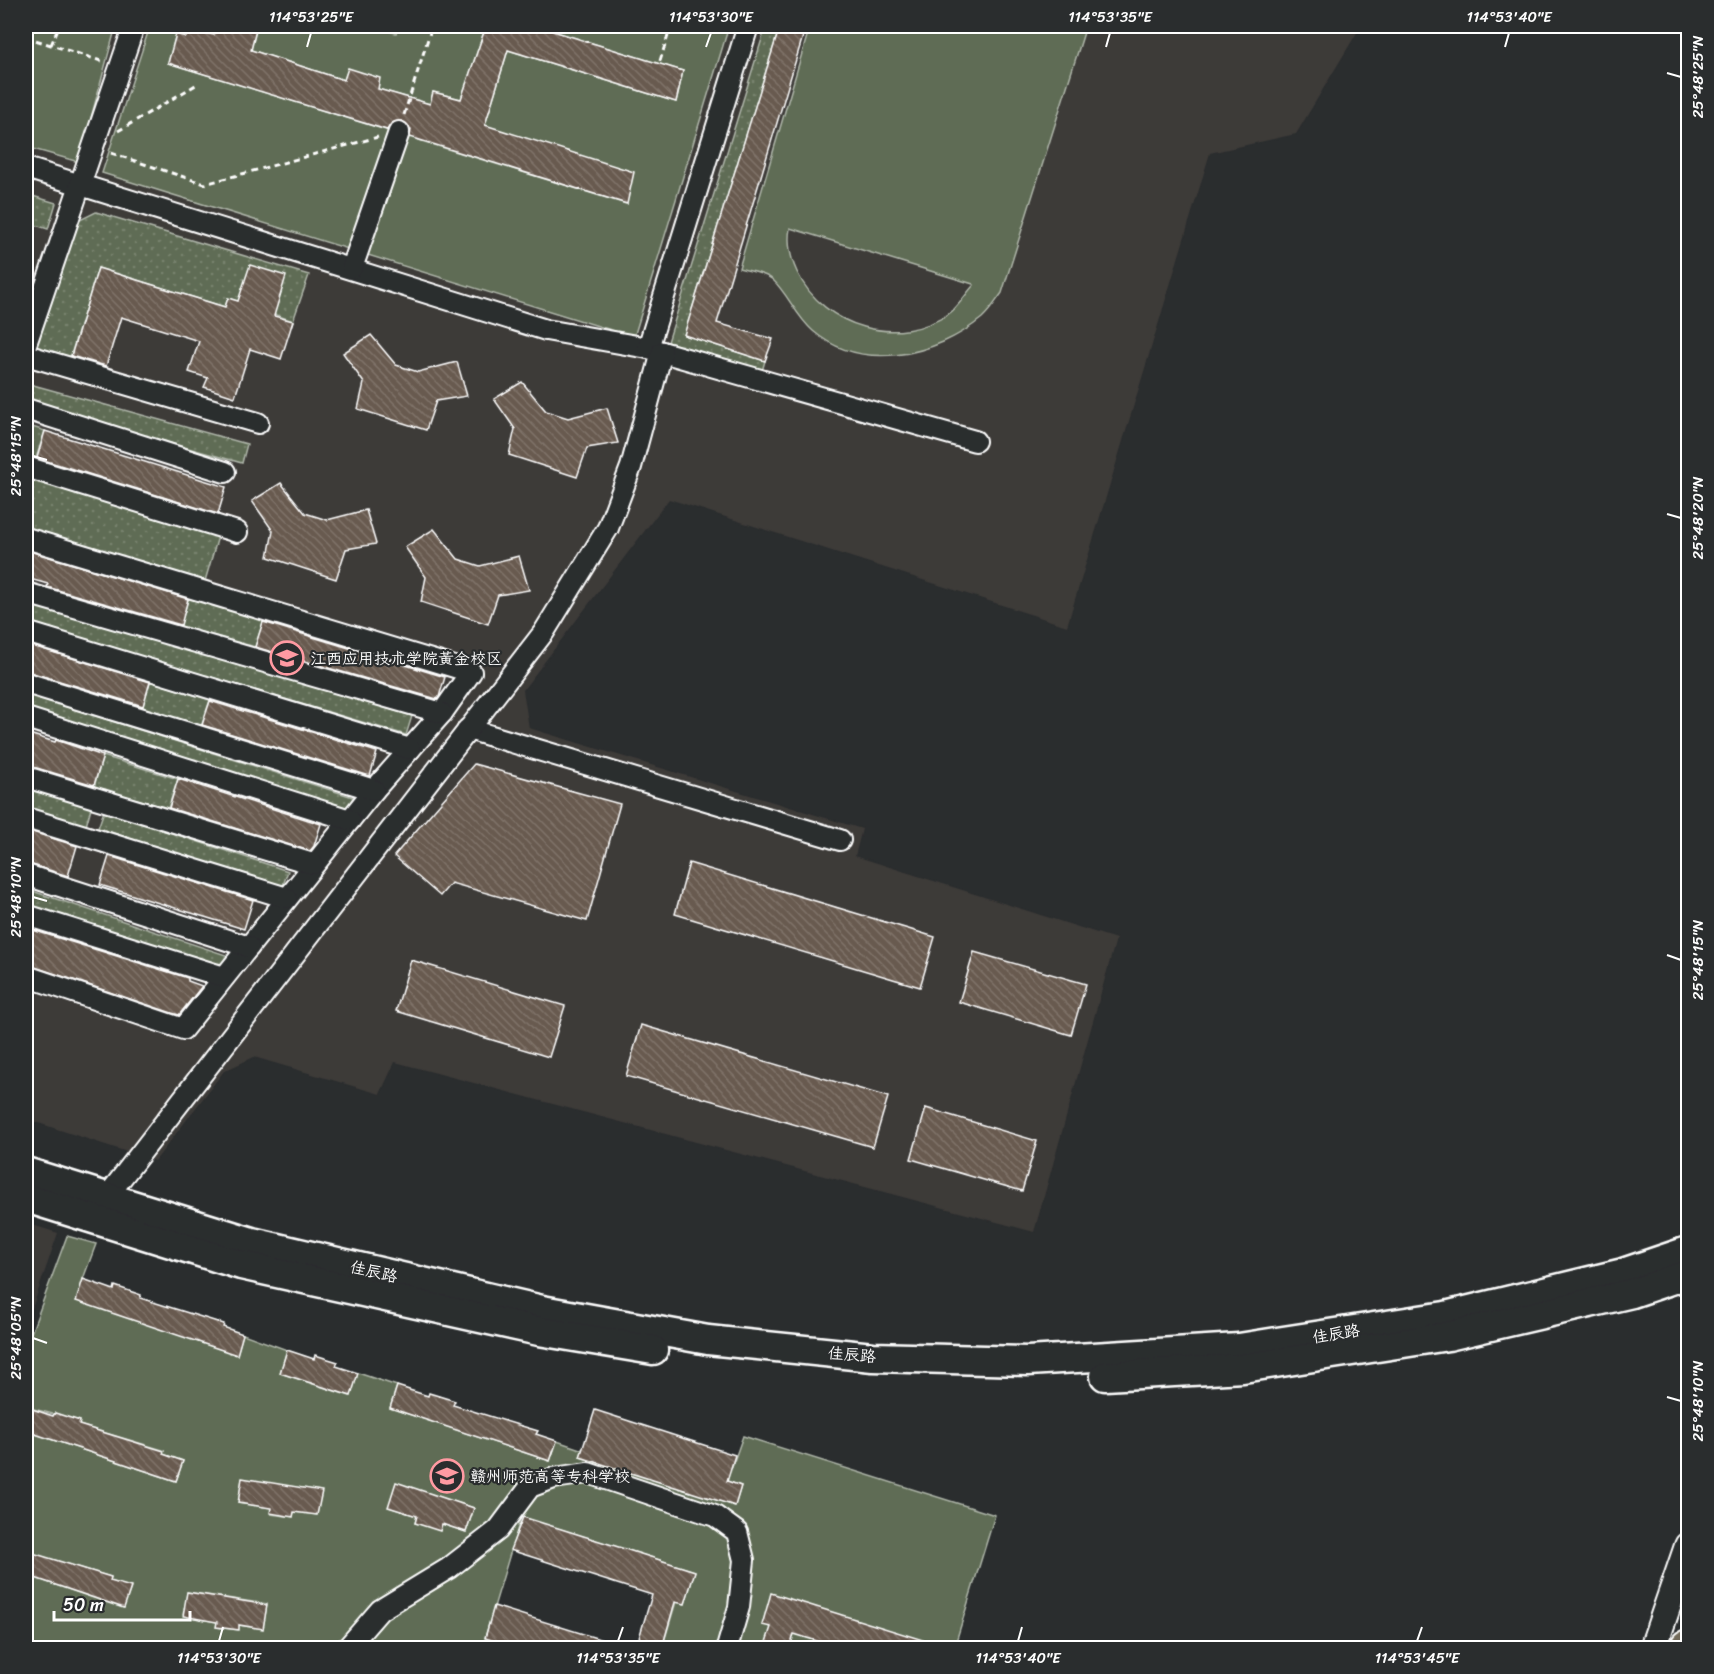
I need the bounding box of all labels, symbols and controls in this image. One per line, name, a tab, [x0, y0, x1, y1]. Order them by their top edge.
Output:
text: 114°53'25"E	[269, 4, 355, 30]
text: 114°53'30"E	[669, 4, 755, 30]
text: 114°53'35"E	[1068, 4, 1153, 30]
text: 114°53'40"E	[1466, 4, 1553, 30]
text: 25°48'25"N	[1685, 35, 1711, 118]
text: 25°48'15"N	[3, 415, 29, 496]
text: 25°48'20"N	[1685, 476, 1711, 560]
school or university icon: 江西应用技术学院黄金校区	[269, 640, 305, 676]
place label: 江西应用技术学院黄金校区	[310, 644, 502, 673]
text: 25°48'10"N	[3, 856, 29, 937]
text: 25°48'15"N	[1685, 919, 1711, 1000]
street label: 佳辰路	[347, 1252, 401, 1291]
text: 25°48'05"N	[3, 1296, 29, 1380]
street label: 佳辰路	[1310, 1315, 1362, 1352]
street label: 佳辰路	[827, 1338, 877, 1371]
text: 25°48'10"N	[1685, 1360, 1711, 1441]
school or university icon: 赣州师范高等专科学校	[429, 1458, 465, 1494]
place label: 赣州师范高等专科学校	[470, 1462, 630, 1491]
scale bar	[54, 1584, 190, 1622]
text: 50 m	[63, 1589, 104, 1621]
text: 114°53'30"E	[177, 1645, 263, 1671]
text: 114°53'35"E	[576, 1645, 661, 1671]
text: 114°53'40"E	[975, 1645, 1062, 1671]
text: 114°53'45"E	[1375, 1645, 1461, 1671]

